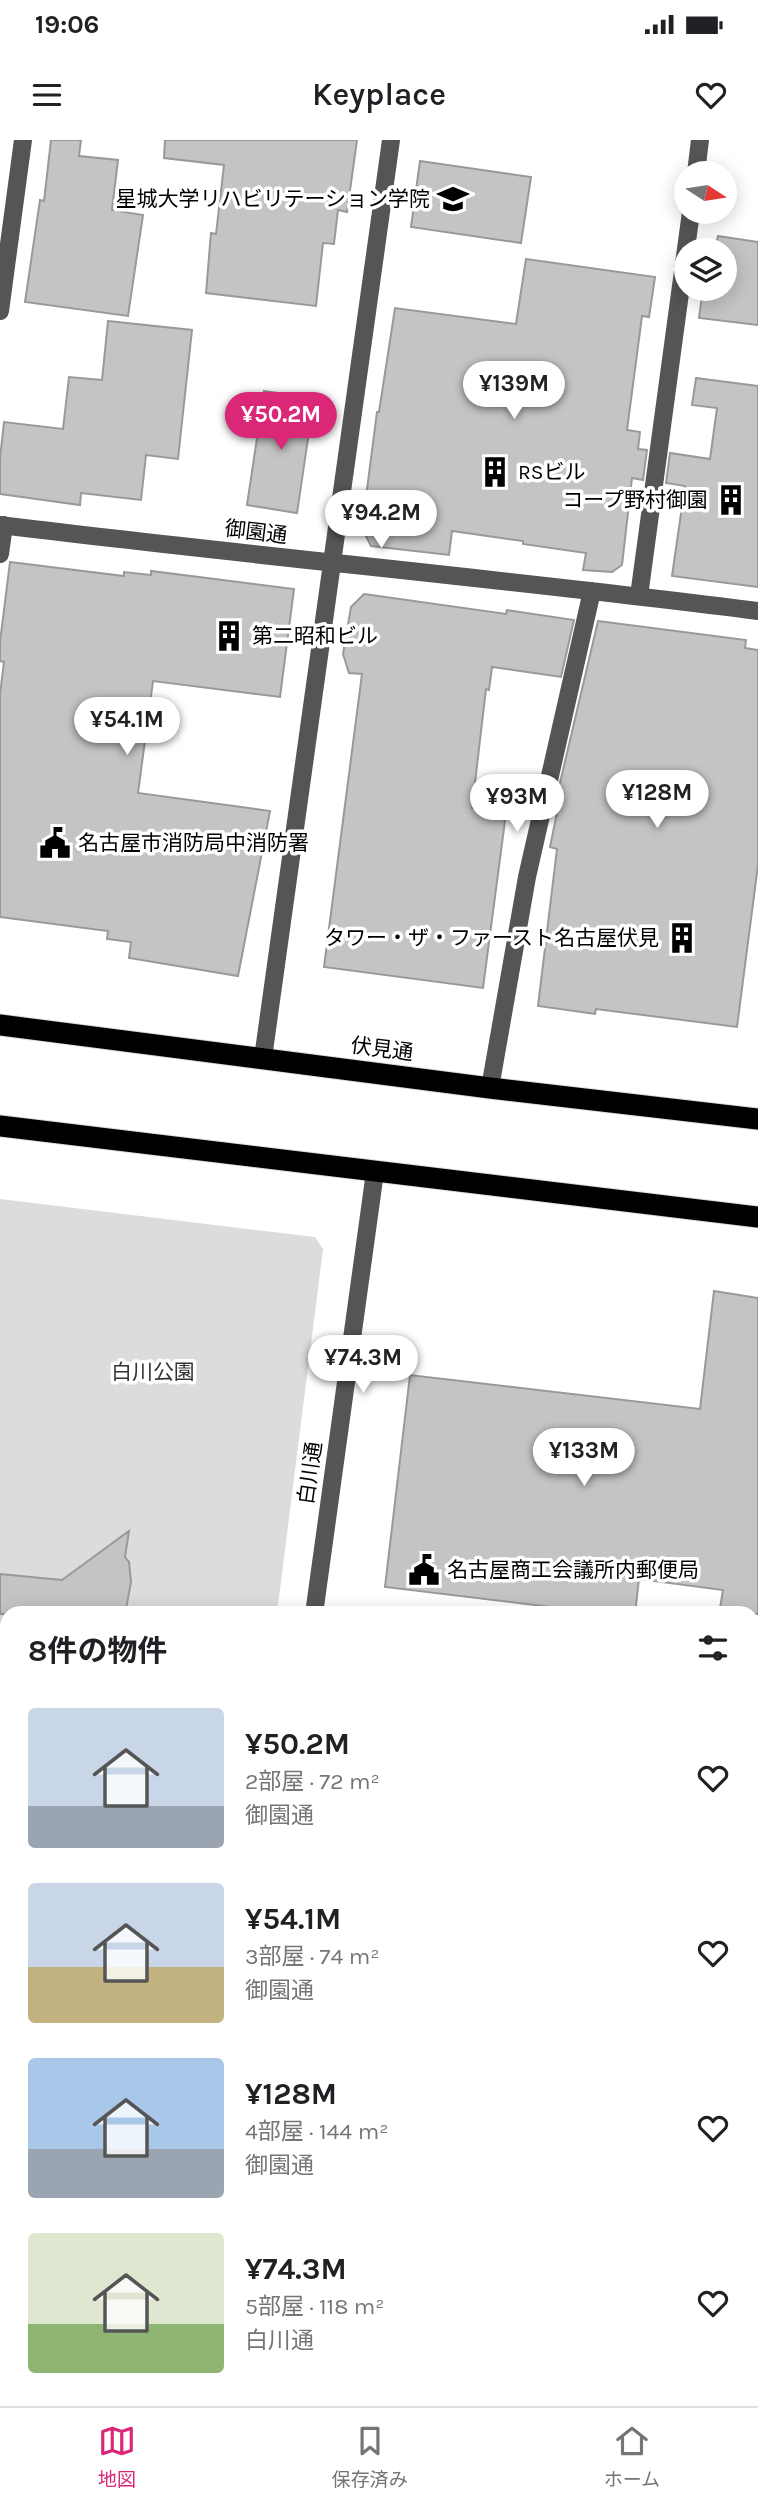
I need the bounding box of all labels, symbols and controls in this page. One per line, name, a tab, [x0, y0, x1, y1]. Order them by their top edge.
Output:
text: 19:06	[35, 9, 99, 40]
icon: menu	[28, 76, 66, 114]
text: Keyplace	[312, 76, 446, 113]
icon: heart	[692, 76, 730, 114]
north arrow	[674, 161, 737, 224]
map controls	[674, 161, 737, 301]
school or university icon: 星城大学リハビリテーション学院	[436, 182, 470, 216]
place label: 星城大学リハビリテーション学院	[115, 187, 430, 211]
button: layers	[674, 238, 737, 301]
pin: ¥139M	[465, 362, 563, 421]
text: ¥139M	[479, 370, 549, 397]
pin: ¥50.2M	[224, 392, 338, 452]
text: ¥50.2M	[241, 401, 321, 428]
building icon: RSビル	[478, 455, 512, 489]
place label: RSビル	[518, 460, 586, 484]
building icon: コープ野村御園	[714, 483, 748, 517]
place label: コープ野村御園	[562, 488, 708, 512]
pin: ¥94.2M	[324, 490, 438, 550]
text: ¥94.2M	[341, 499, 421, 526]
street label: 御園通	[223, 516, 289, 548]
building icon: 第二昭和ビル	[212, 619, 246, 653]
place label: 第二昭和ビル	[252, 624, 378, 648]
pin: ¥54.1M	[70, 698, 184, 757]
text: ¥54.1M	[90, 706, 164, 733]
pin: ¥128M	[608, 770, 706, 830]
pin: ¥93M	[476, 774, 558, 834]
text: ¥128M	[622, 779, 692, 806]
text: ¥93M	[486, 783, 548, 810]
public building icon: 名古屋市消防局中消防署	[38, 826, 72, 860]
place label: 名古屋市消防局中消防署	[78, 831, 309, 855]
building icon: タワー・ザ・ファースト名古屋伏見	[665, 921, 699, 955]
place label: タワー・ザ・ファースト名古屋伏見	[324, 926, 659, 950]
street label: 伏見通	[349, 1033, 415, 1065]
pin: ¥74.3M	[306, 1336, 420, 1395]
text: ¥74.3M	[324, 1344, 402, 1371]
park label: 白川公園	[111, 1360, 195, 1384]
pin: ¥133M	[535, 1428, 633, 1488]
text: ¥133M	[549, 1437, 619, 1464]
street label: 白川通	[294, 1440, 326, 1506]
public building icon: 名古屋商工会議所内郵便局	[407, 1553, 441, 1587]
place label: 名古屋商工会議所内郵便局	[447, 1558, 699, 1582]
icon: filters	[694, 1629, 732, 1667]
text: 8件の物件	[28, 1633, 167, 1669]
text: ¥50.2M	[245, 1726, 350, 1762]
icon: home	[84, 1736, 168, 1820]
icon: heart	[694, 1759, 732, 1797]
text: 2部屋 · 72 m²	[245, 1768, 380, 1795]
text: 御園通	[245, 1802, 314, 1829]
text: ¥54.1M	[245, 1901, 341, 1937]
icon: home	[84, 1911, 168, 1995]
icon: heart	[694, 1934, 732, 1972]
text: 3部屋 · 74 m²	[245, 1943, 379, 1970]
text: 御園通	[245, 1977, 314, 2004]
text: ¥128M	[245, 2076, 337, 2112]
icon: home	[84, 2086, 168, 2170]
icon: heart	[694, 2109, 732, 2147]
text: 4部屋 · 144 m²	[245, 2118, 388, 2145]
text: 御園通	[245, 2152, 314, 2179]
text: ¥74.3M	[245, 2251, 347, 2287]
icon: home	[84, 2261, 168, 2345]
icon: heart	[694, 2284, 732, 2322]
text: 5部屋 · 118 m²	[245, 2293, 385, 2320]
text: 白川通	[245, 2327, 314, 2354]
tab: 地図	[98, 2422, 136, 2491]
tab: 保存済み	[332, 2422, 408, 2491]
tab: ホーム	[604, 2422, 660, 2491]

